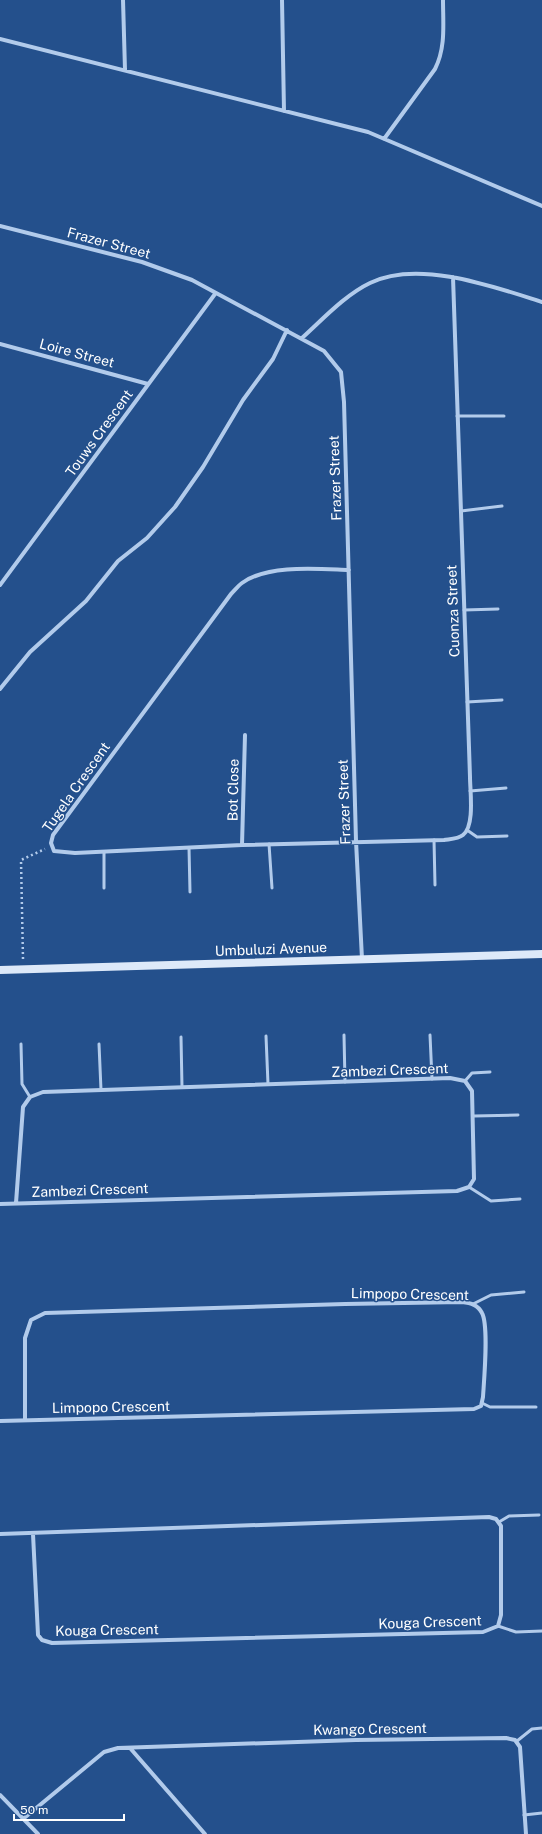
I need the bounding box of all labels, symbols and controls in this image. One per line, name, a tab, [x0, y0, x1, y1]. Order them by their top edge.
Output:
street label: Frazer Street	[66, 224, 152, 262]
street label: Loire Street	[38, 335, 116, 371]
street label: Touws Crescent	[62, 387, 136, 479]
street label: Frazer Street	[326, 435, 344, 521]
street label: Cuonza Street	[443, 564, 463, 658]
street label: Tugela Crescent	[39, 739, 113, 835]
street label: Bot Close	[224, 759, 242, 821]
street label: Frazer Street	[335, 759, 353, 845]
street label: Umbuluzi Avenue	[215, 939, 327, 959]
street label: Zambezi Crescent	[331, 1060, 449, 1080]
street label: Zambezi Crescent	[31, 1180, 149, 1200]
street label: Limpopo Crescent	[351, 1285, 469, 1303]
street label: Limpopo Crescent	[52, 1398, 170, 1416]
street label: Kouga Crescent	[378, 1612, 482, 1632]
street label: Kouga Crescent	[55, 1621, 159, 1639]
street label: Kwango Crescent	[313, 1720, 427, 1738]
scale bar	[14, 1796, 124, 1822]
text: 50 m	[20, 1803, 48, 1817]

